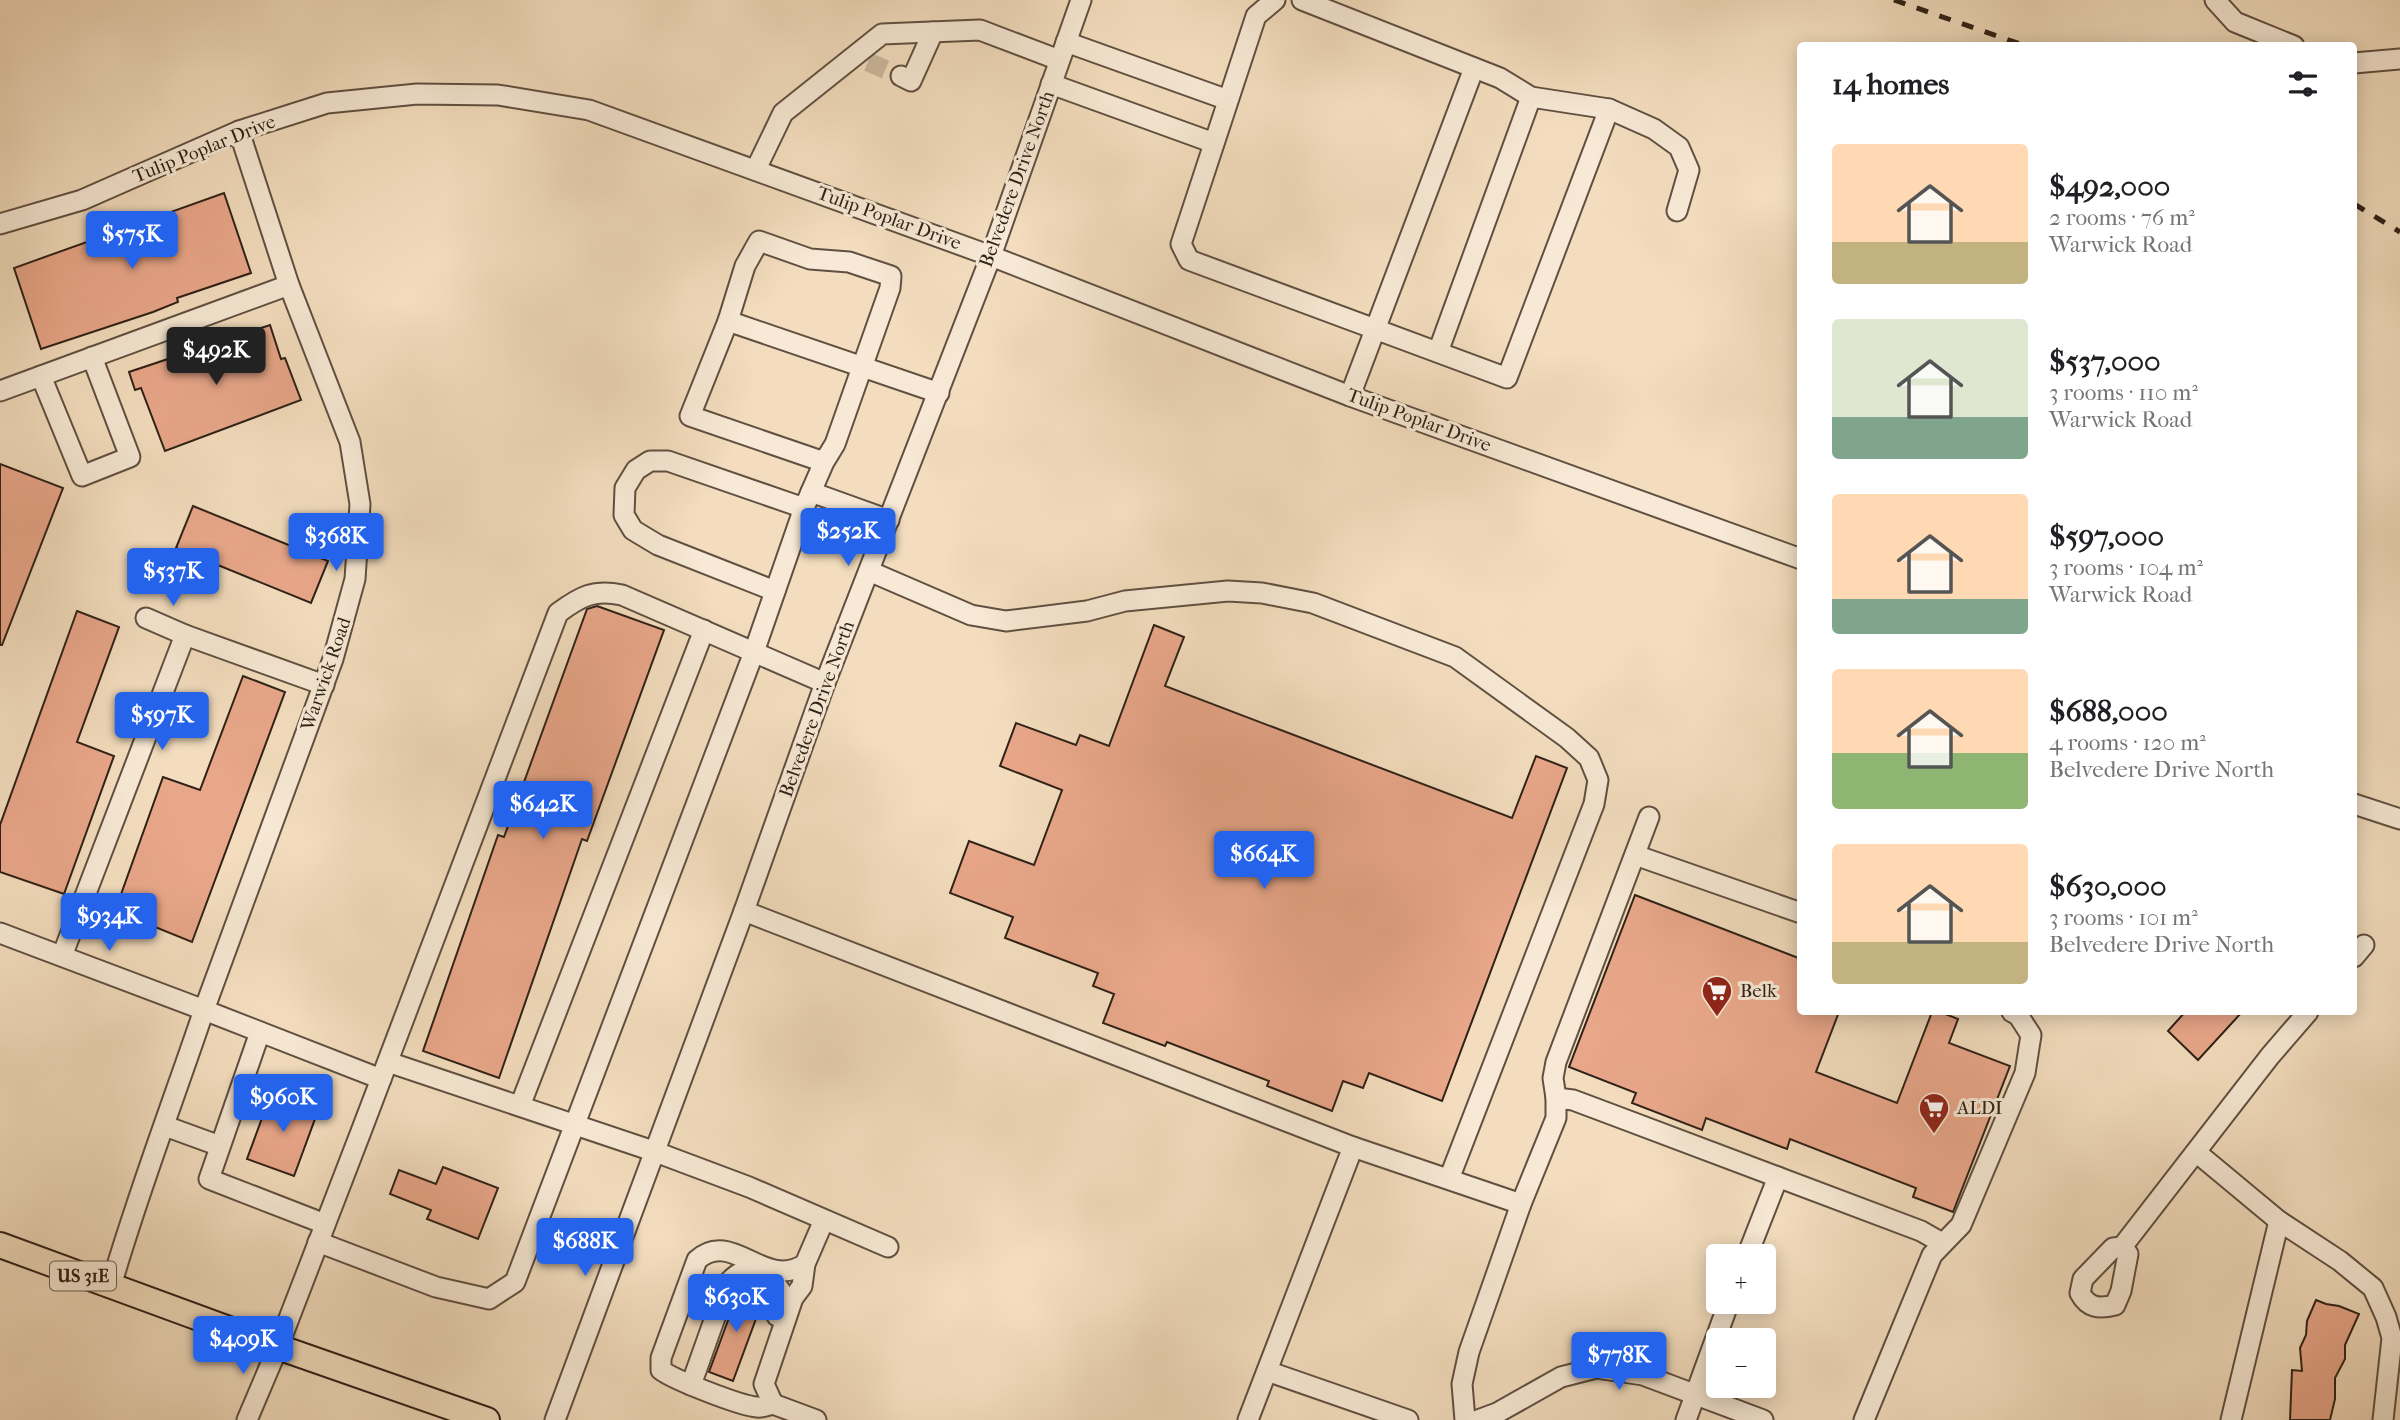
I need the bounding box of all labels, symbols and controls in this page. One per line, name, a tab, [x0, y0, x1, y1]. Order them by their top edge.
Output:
icon: filters	[2284, 65, 2322, 103]
text: 14 homes	[1832, 67, 1949, 102]
street label: Belvedere Drive North	[975, 87, 1059, 270]
street label: Tulip Poplar Drive	[130, 110, 278, 188]
text: $492,000	[2049, 169, 2170, 204]
icon: home	[1888, 172, 1972, 256]
street label: Tulip Poplar Drive	[814, 182, 964, 254]
text: 2 rooms · 76 m²	[2049, 204, 2195, 231]
pin: $575K	[83, 212, 181, 271]
text: $575K	[102, 220, 162, 247]
text: Warwick Road	[2049, 231, 2192, 258]
pin: $492K	[167, 328, 265, 387]
text: $492K	[183, 336, 249, 363]
text: $537,000	[2049, 344, 2161, 379]
icon: home	[1888, 347, 1972, 431]
text: 3 rooms · 110 m²	[2049, 379, 2198, 406]
street label: Tulip Poplar Drive	[1344, 384, 1494, 456]
text: Warwick Road	[2049, 406, 2192, 433]
pin: $252K	[799, 508, 897, 568]
pin: $368K	[287, 514, 385, 573]
text: $252K	[817, 517, 879, 544]
text: $597,000	[2049, 519, 2164, 554]
text: $368K	[305, 522, 367, 549]
icon: home	[1888, 522, 1972, 606]
pin: $537K	[124, 548, 222, 608]
text: 3 rooms · 104 m²	[2049, 554, 2203, 581]
text: $537K	[143, 557, 203, 584]
text: Warwick Road	[2049, 581, 2192, 608]
street label: Warwick Road	[296, 614, 356, 735]
street label: Belvedere Drive North	[775, 617, 859, 800]
pin: $597K	[113, 692, 211, 752]
text: $688,000	[2049, 694, 2168, 729]
icon: home	[1888, 697, 1972, 781]
text: $597K	[131, 701, 193, 728]
text: 4 rooms · 120 m²	[2049, 729, 2206, 756]
text: Belvedere Drive North	[2049, 756, 2274, 783]
pin: $642K	[494, 782, 592, 841]
text: $642K	[509, 790, 577, 817]
pin: $664K	[1215, 832, 1313, 891]
text: $664K	[1230, 840, 1298, 867]
text: $630,000	[2049, 869, 2166, 904]
icon: home	[1888, 872, 1972, 956]
pin: $934K	[60, 894, 158, 953]
text: $934K	[77, 902, 141, 929]
text: 3 rooms · 101 m²	[2049, 904, 2198, 931]
text: Belvedere Drive North	[2049, 931, 2274, 958]
supermarket icon: Belk	[1700, 974, 1734, 1018]
place label: Belk	[1740, 980, 1777, 1002]
pin: $960K	[234, 1074, 332, 1134]
text: $960K	[250, 1083, 316, 1110]
supermarket icon: ALDI	[1917, 1091, 1951, 1135]
place label: ALDI	[1956, 1097, 2002, 1119]
pin: $688K	[536, 1218, 634, 1278]
text: $688K	[553, 1227, 617, 1254]
map controls	[1706, 1244, 1776, 1398]
button: +	[1706, 1244, 1776, 1314]
road number: US 31E	[50, 1261, 116, 1290]
pin: $630K	[687, 1274, 785, 1334]
text: $630K	[704, 1283, 768, 1310]
pin: $409K	[194, 1316, 292, 1376]
text: $409K	[209, 1325, 277, 1352]
button: −	[1706, 1328, 1776, 1398]
pin: $778K	[1570, 1332, 1668, 1392]
text: $778K	[1587, 1341, 1651, 1368]

